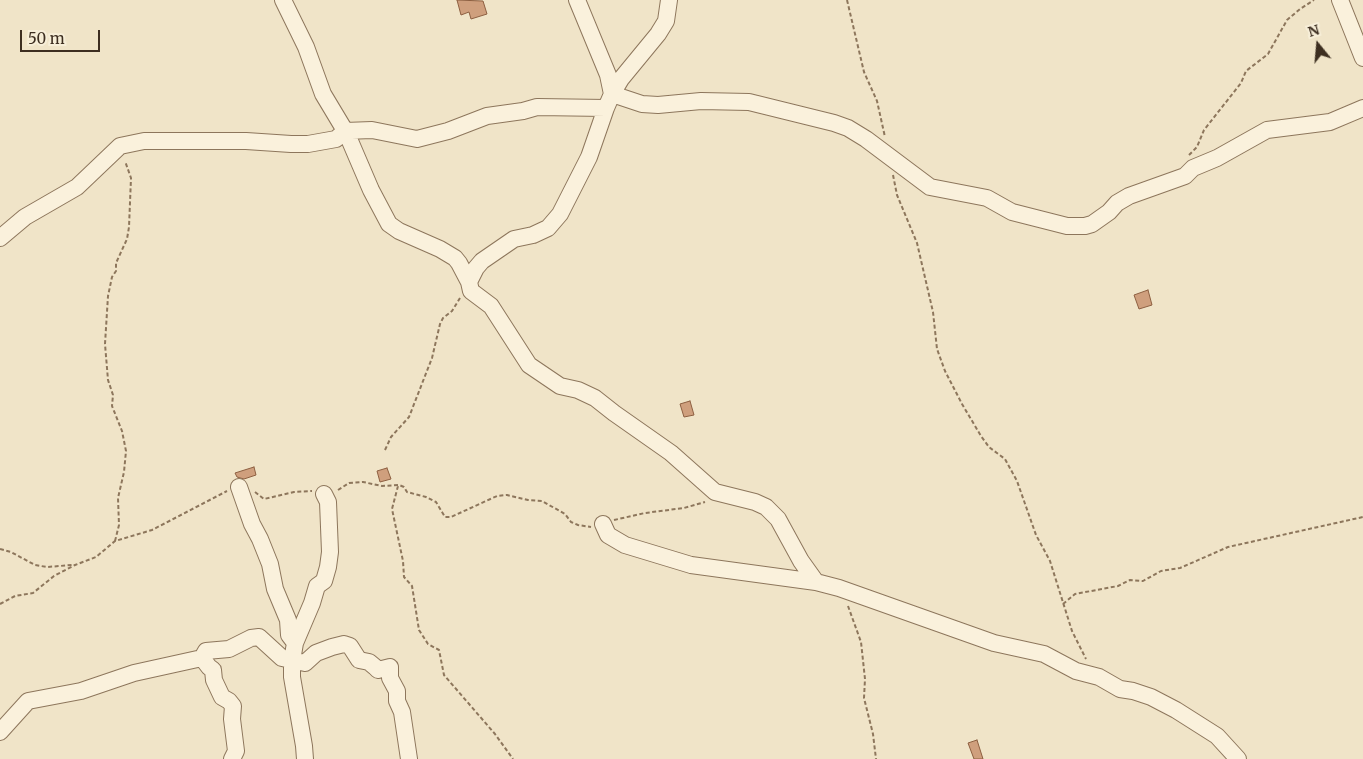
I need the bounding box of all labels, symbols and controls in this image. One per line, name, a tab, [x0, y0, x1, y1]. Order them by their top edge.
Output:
scale bar	[22, 20, 102, 52]
north arrow	[1293, 20, 1343, 70]
text: N	[1306, 20, 1322, 41]
text: 50 m	[28, 29, 65, 48]

